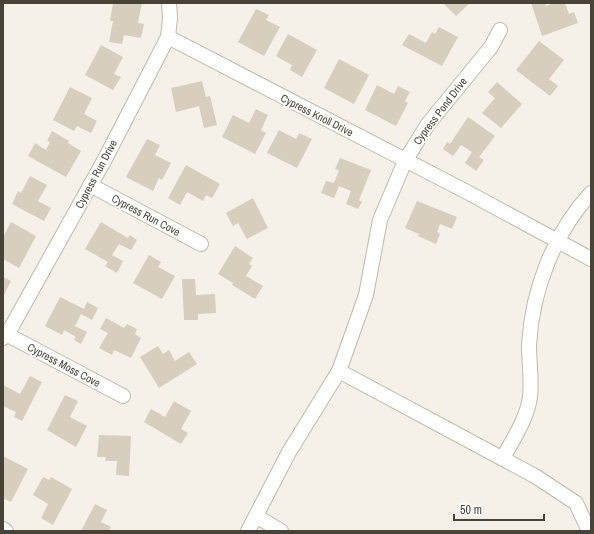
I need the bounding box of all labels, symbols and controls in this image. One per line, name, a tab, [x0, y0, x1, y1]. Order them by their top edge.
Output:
street label: Cypress Pond Drive	[410, 75, 470, 147]
street label: Cypress Knoll Drive	[278, 91, 356, 139]
street label: Cypress Run Drive	[72, 137, 120, 211]
street label: Cypress Run Cove	[109, 191, 183, 239]
street label: Cypress Moss Cove	[25, 340, 103, 390]
scale bar	[454, 496, 544, 522]
text: 50 m	[460, 502, 482, 518]

